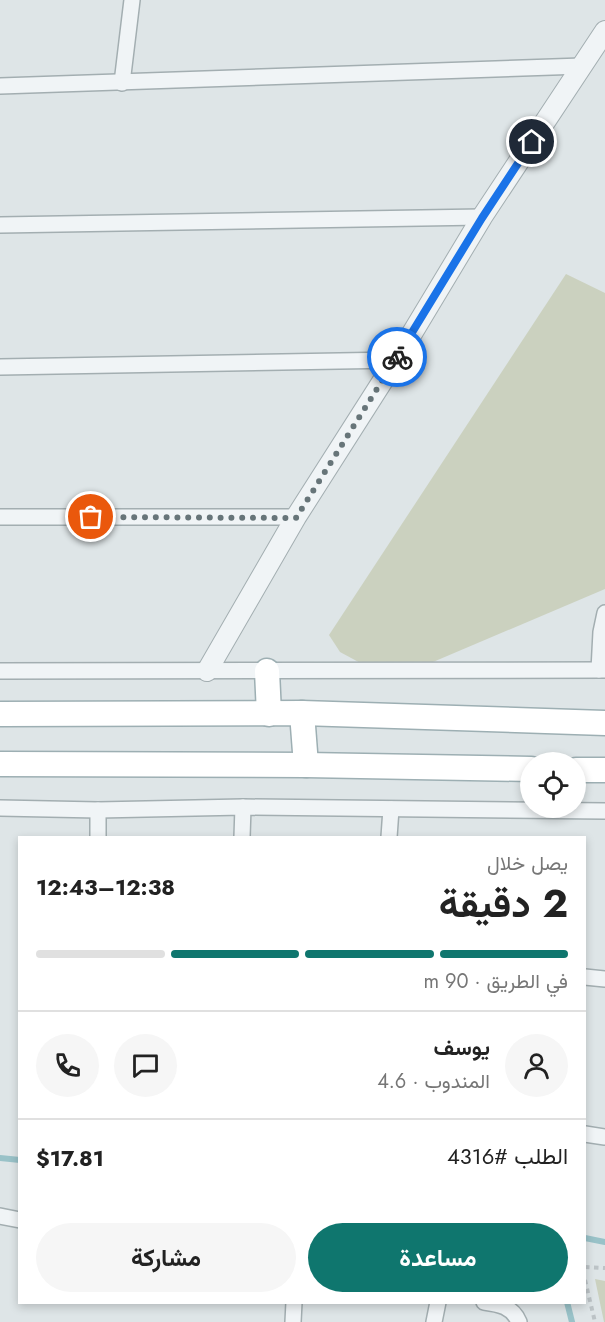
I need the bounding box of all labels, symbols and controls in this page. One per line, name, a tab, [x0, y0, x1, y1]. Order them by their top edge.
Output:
pin	[506, 116, 557, 167]
icon: home	[515, 125, 548, 158]
courier	[367, 327, 427, 387]
icon: bike	[381, 341, 414, 374]
pin	[65, 491, 116, 542]
icon: bag	[74, 500, 107, 533]
map controls	[520, 752, 586, 818]
button: locate	[520, 752, 586, 818]
text: يصل خلال	[487, 849, 568, 878]
text: 12:38–12:43	[36, 871, 175, 903]
text: 2 دقيقة	[439, 875, 568, 932]
text: في الطريق · 90 m	[423, 967, 568, 996]
text: يوسف	[434, 1031, 490, 1063]
button: phone	[36, 1034, 99, 1097]
button: chat	[114, 1034, 177, 1097]
button: person	[505, 1034, 568, 1097]
text: المندوب · 4.6	[377, 1067, 490, 1096]
text: الطلب #4316	[447, 1140, 568, 1172]
text: $17.81	[36, 1142, 104, 1174]
button: مشاركة	[36, 1223, 296, 1292]
button: مساعدة	[308, 1223, 568, 1292]

